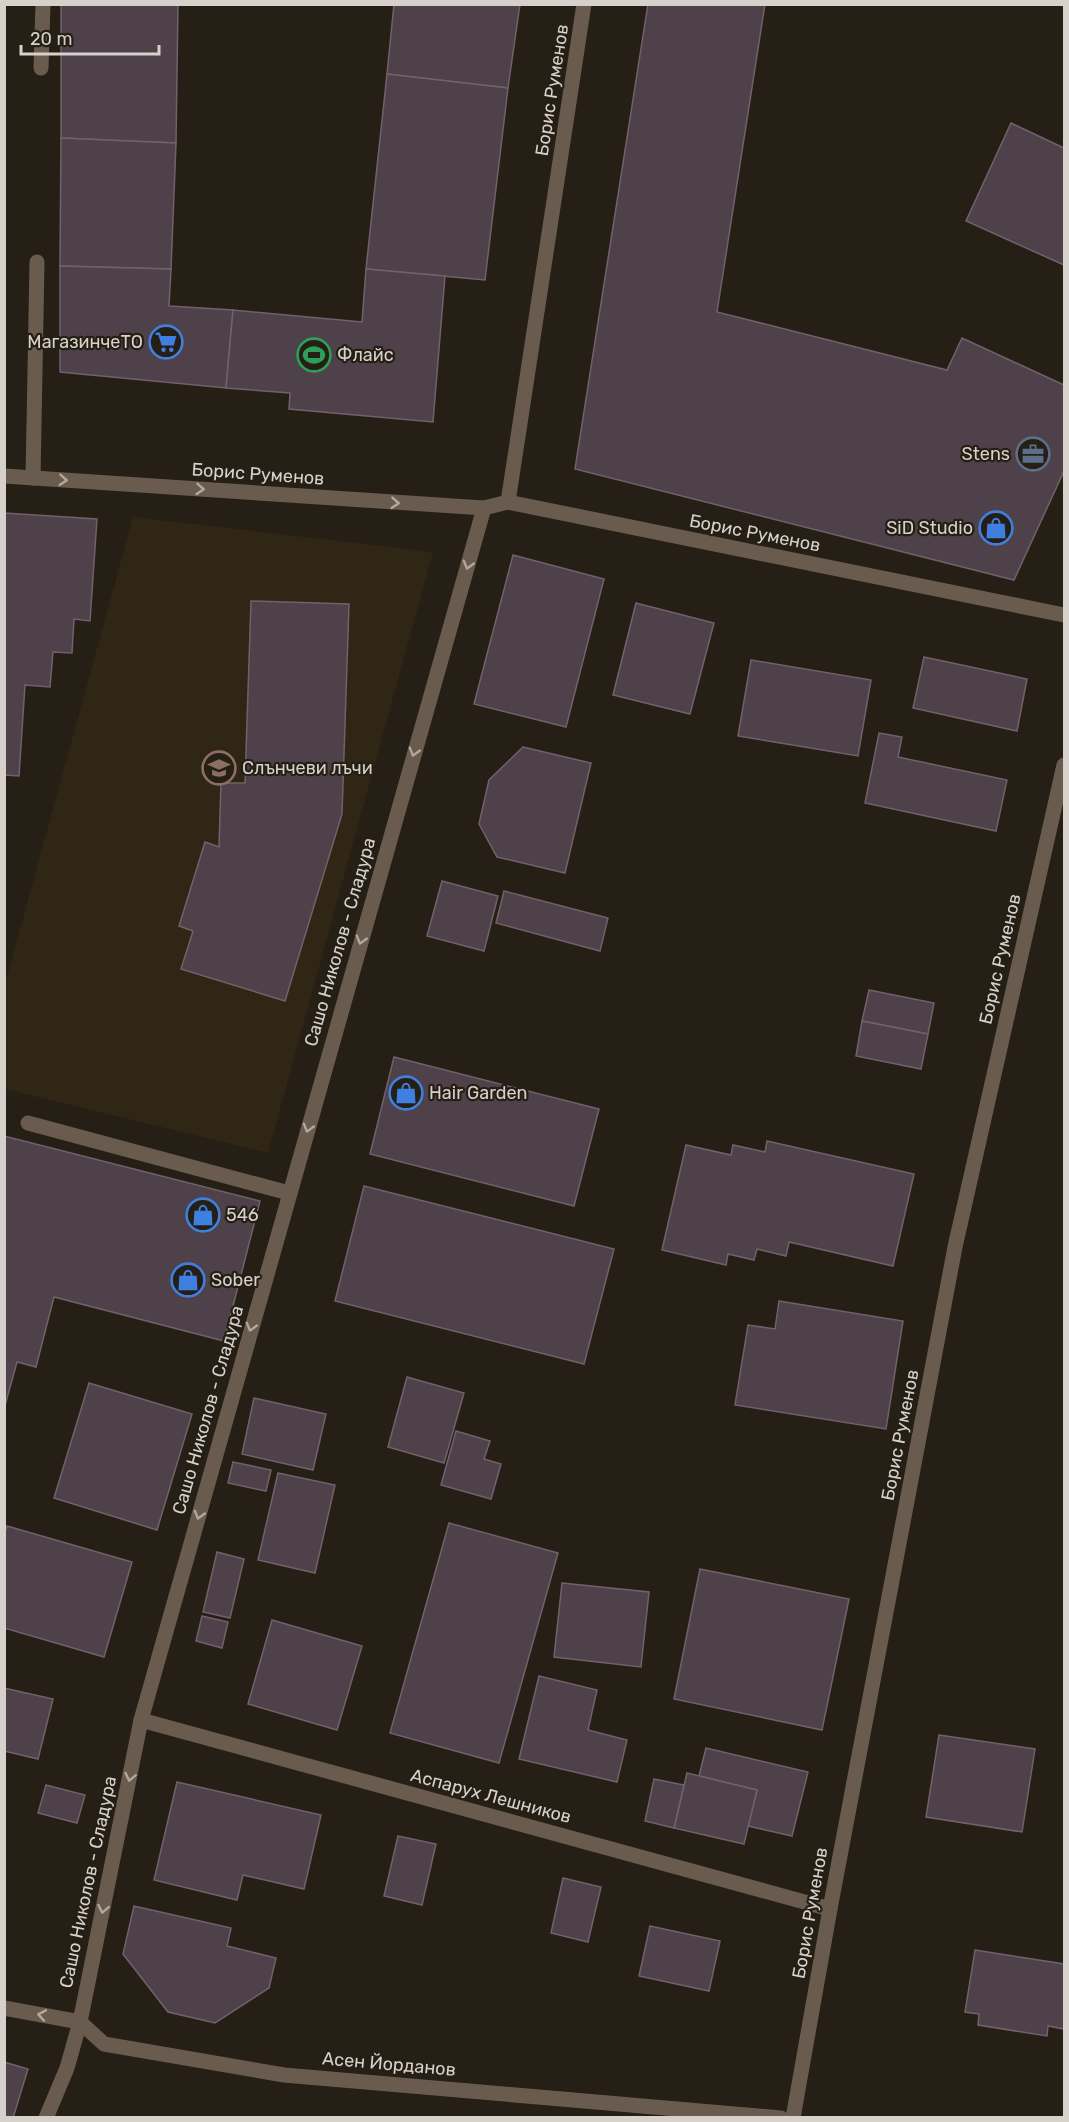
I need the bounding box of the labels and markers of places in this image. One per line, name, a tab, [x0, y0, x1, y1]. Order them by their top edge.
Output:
supermarket icon: МагазинчеТО	[148, 324, 184, 360]
place label: МагазинчеТО	[27, 331, 143, 353]
sports icon: Флайс	[296, 337, 332, 373]
place label: Флайс	[337, 344, 394, 366]
office icon: Stens	[1015, 436, 1051, 472]
place label: Stens	[962, 443, 1010, 465]
shop icon: SiD Studio	[978, 510, 1014, 546]
place label: SiD Studio	[886, 517, 973, 539]
school or university icon: Слънчеви лъчи	[201, 750, 237, 786]
place label: Слънчеви лъчи	[242, 757, 373, 779]
shop icon: Hair Garden	[388, 1075, 424, 1111]
place label: Hair Garden	[429, 1082, 528, 1104]
shop icon: 546	[185, 1197, 221, 1233]
place label: 546	[226, 1204, 259, 1226]
shop icon: Sober	[170, 1262, 206, 1298]
place label: Sober	[211, 1269, 260, 1291]

